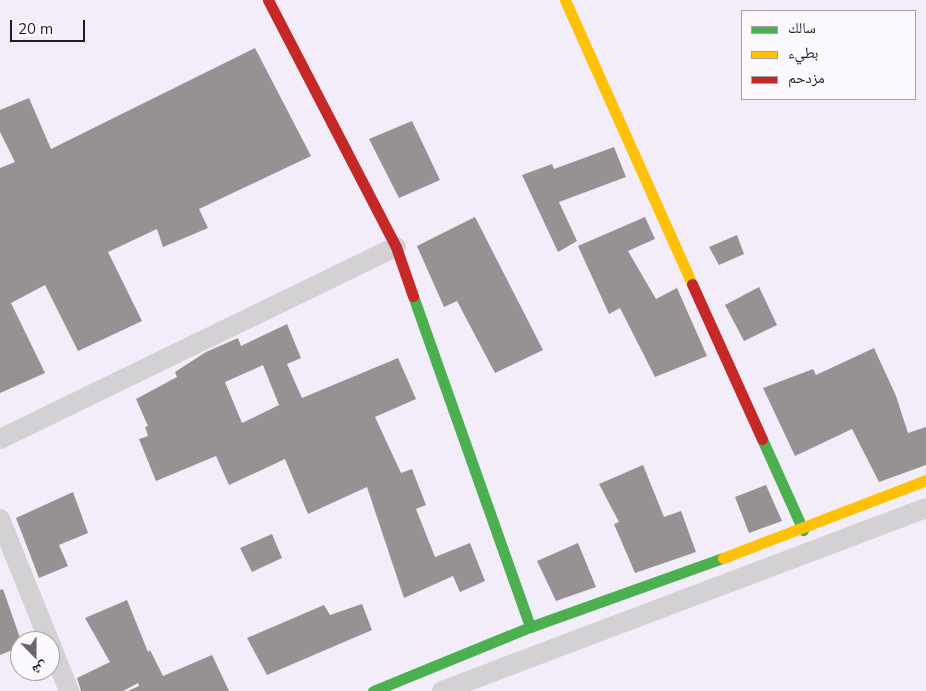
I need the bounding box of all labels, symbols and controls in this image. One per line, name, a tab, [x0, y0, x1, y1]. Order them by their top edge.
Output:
scale bar	[12, 10, 88, 42]
legend	[741, 10, 916, 100]
text: سالك	[788, 18, 816, 37]
text: 20 m	[18, 19, 53, 38]
text: بطيء	[788, 43, 818, 62]
text: مزدحم	[788, 68, 825, 87]
north arrow	[10, 631, 60, 681]
text: ش	[30, 658, 51, 680]

